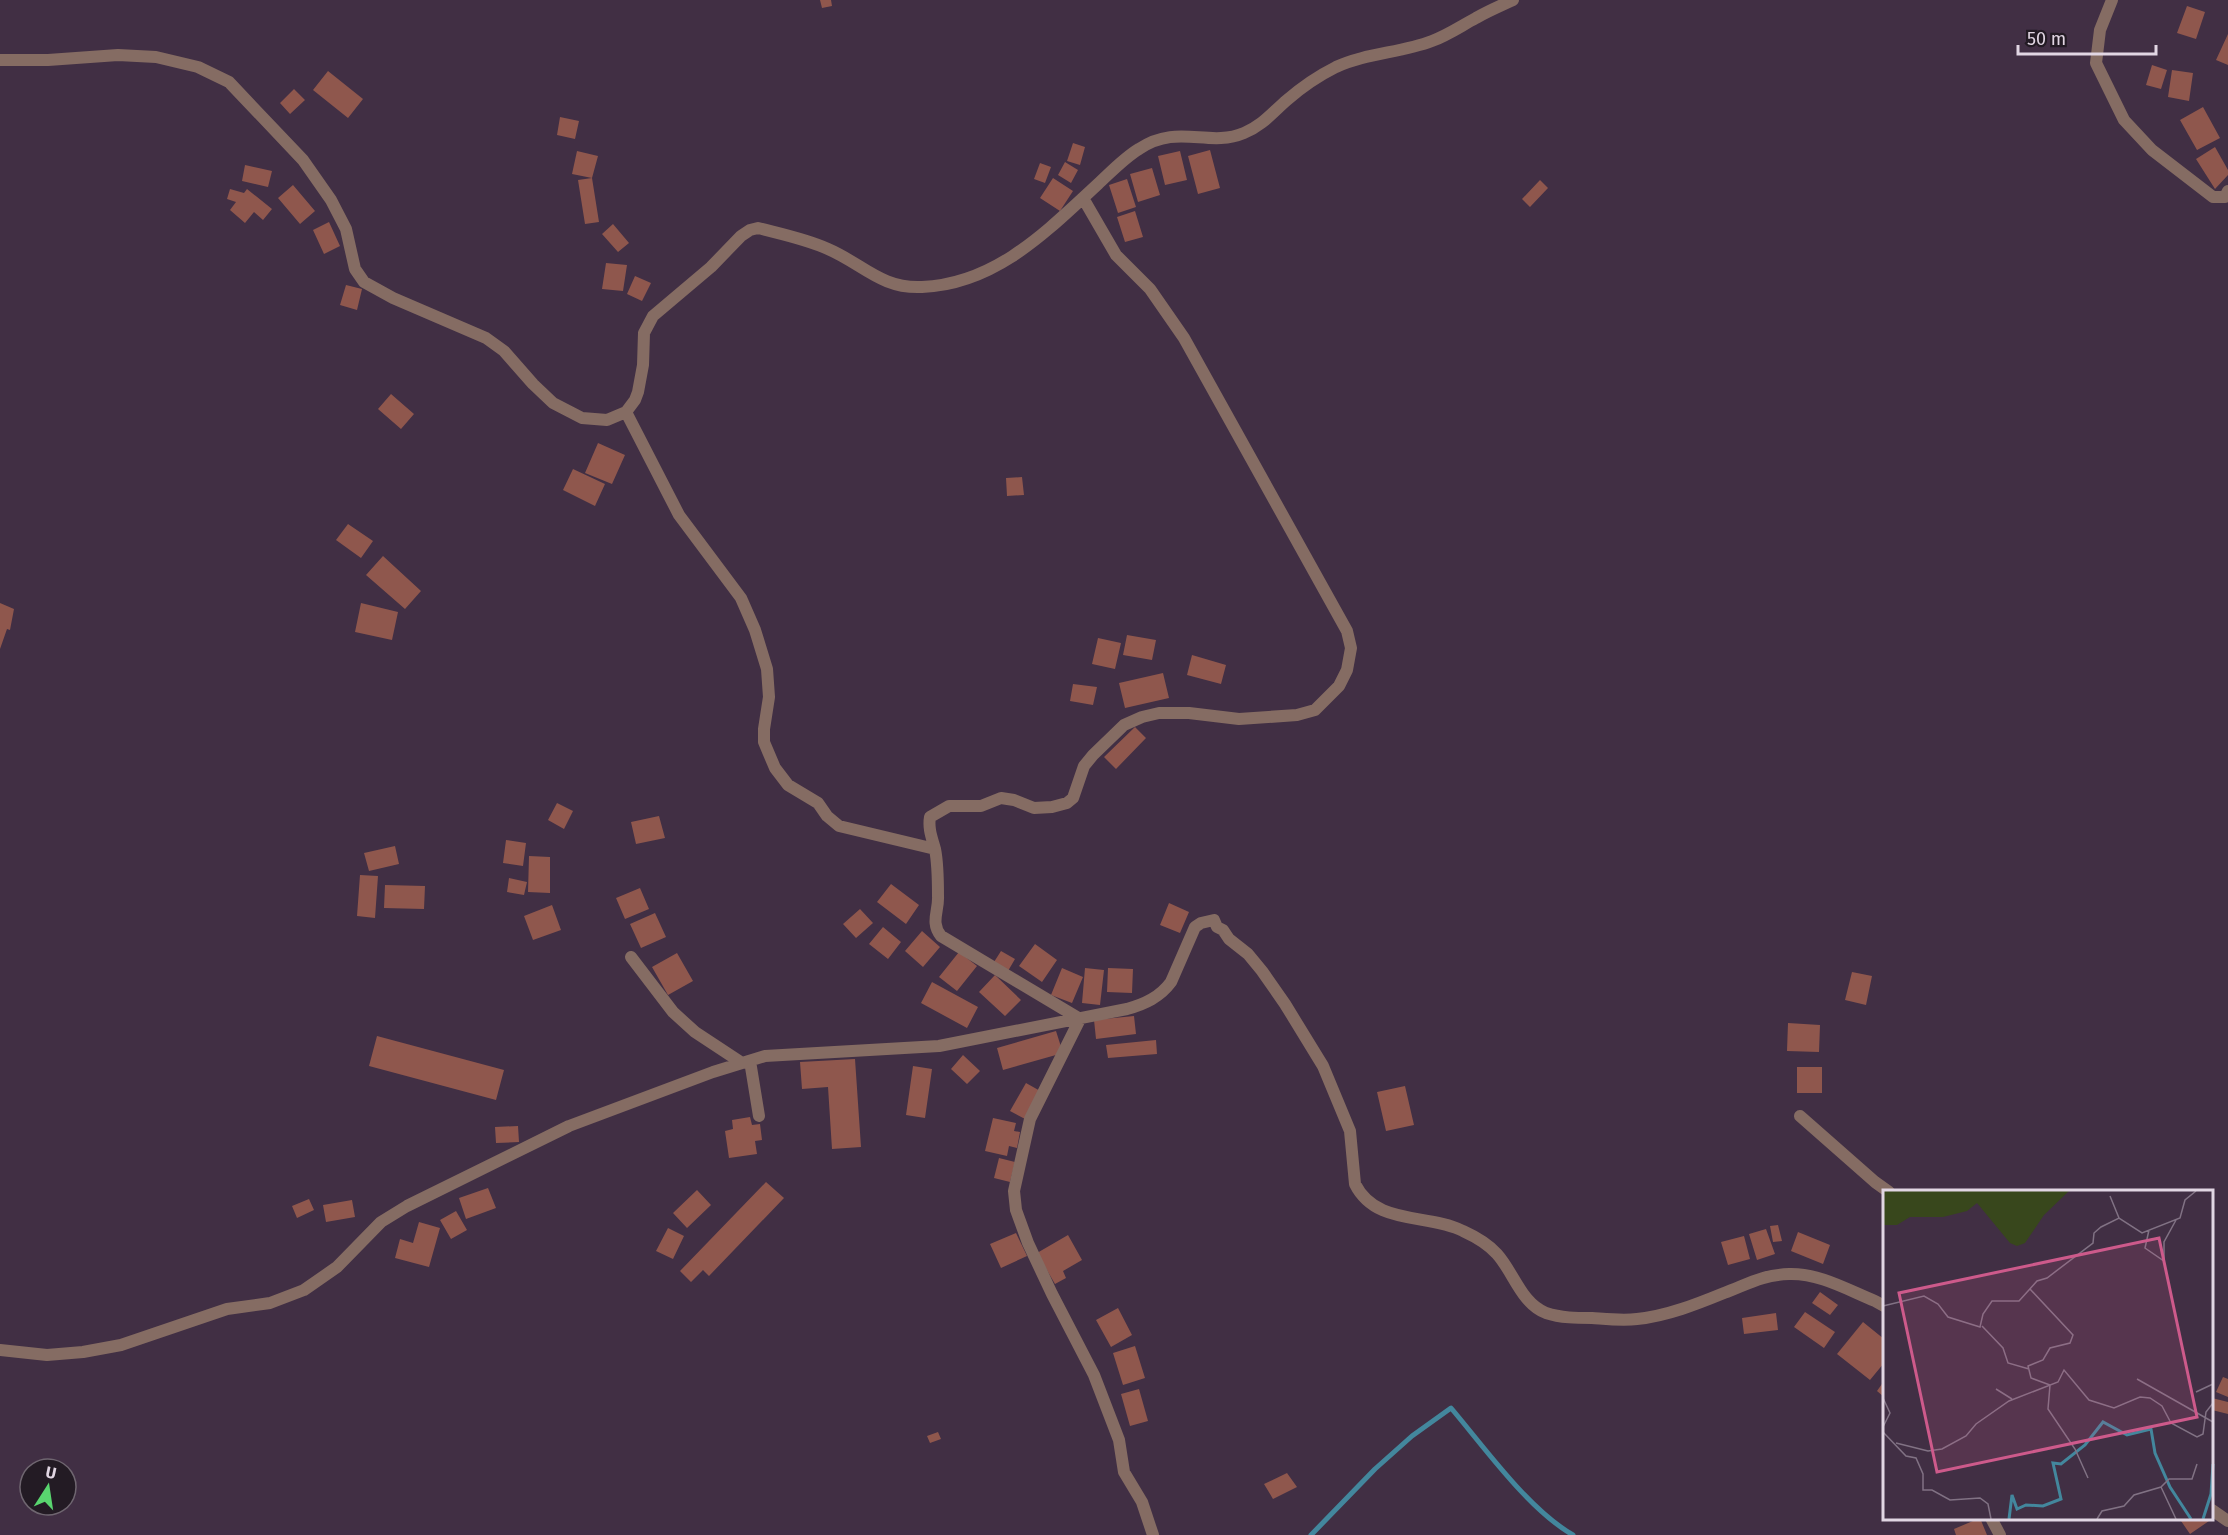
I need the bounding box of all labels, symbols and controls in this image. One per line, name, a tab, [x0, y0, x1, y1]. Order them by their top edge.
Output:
scale bar	[2018, 18, 2156, 56]
text: 50 m	[2027, 28, 2066, 50]
inset map	[1883, 1190, 2213, 1520]
north arrow	[18, 1457, 78, 1517]
text: U	[44, 1462, 58, 1483]

